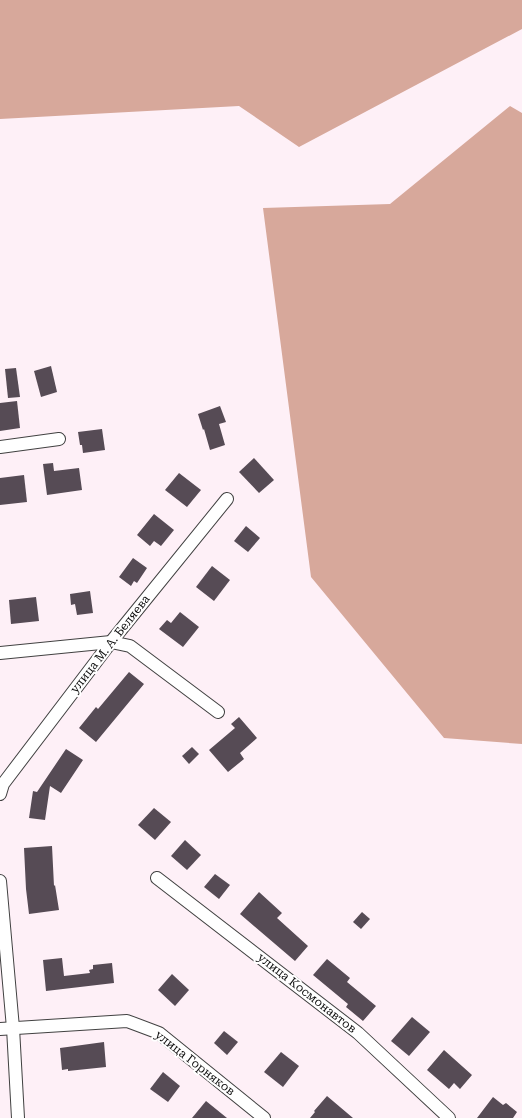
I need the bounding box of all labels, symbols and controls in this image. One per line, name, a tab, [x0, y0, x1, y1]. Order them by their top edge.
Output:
street label: улица М. А. Беляева	[67, 592, 153, 696]
street label: улица Космонавтов	[255, 950, 359, 1036]
street label: улица Горняков	[152, 1028, 238, 1099]

